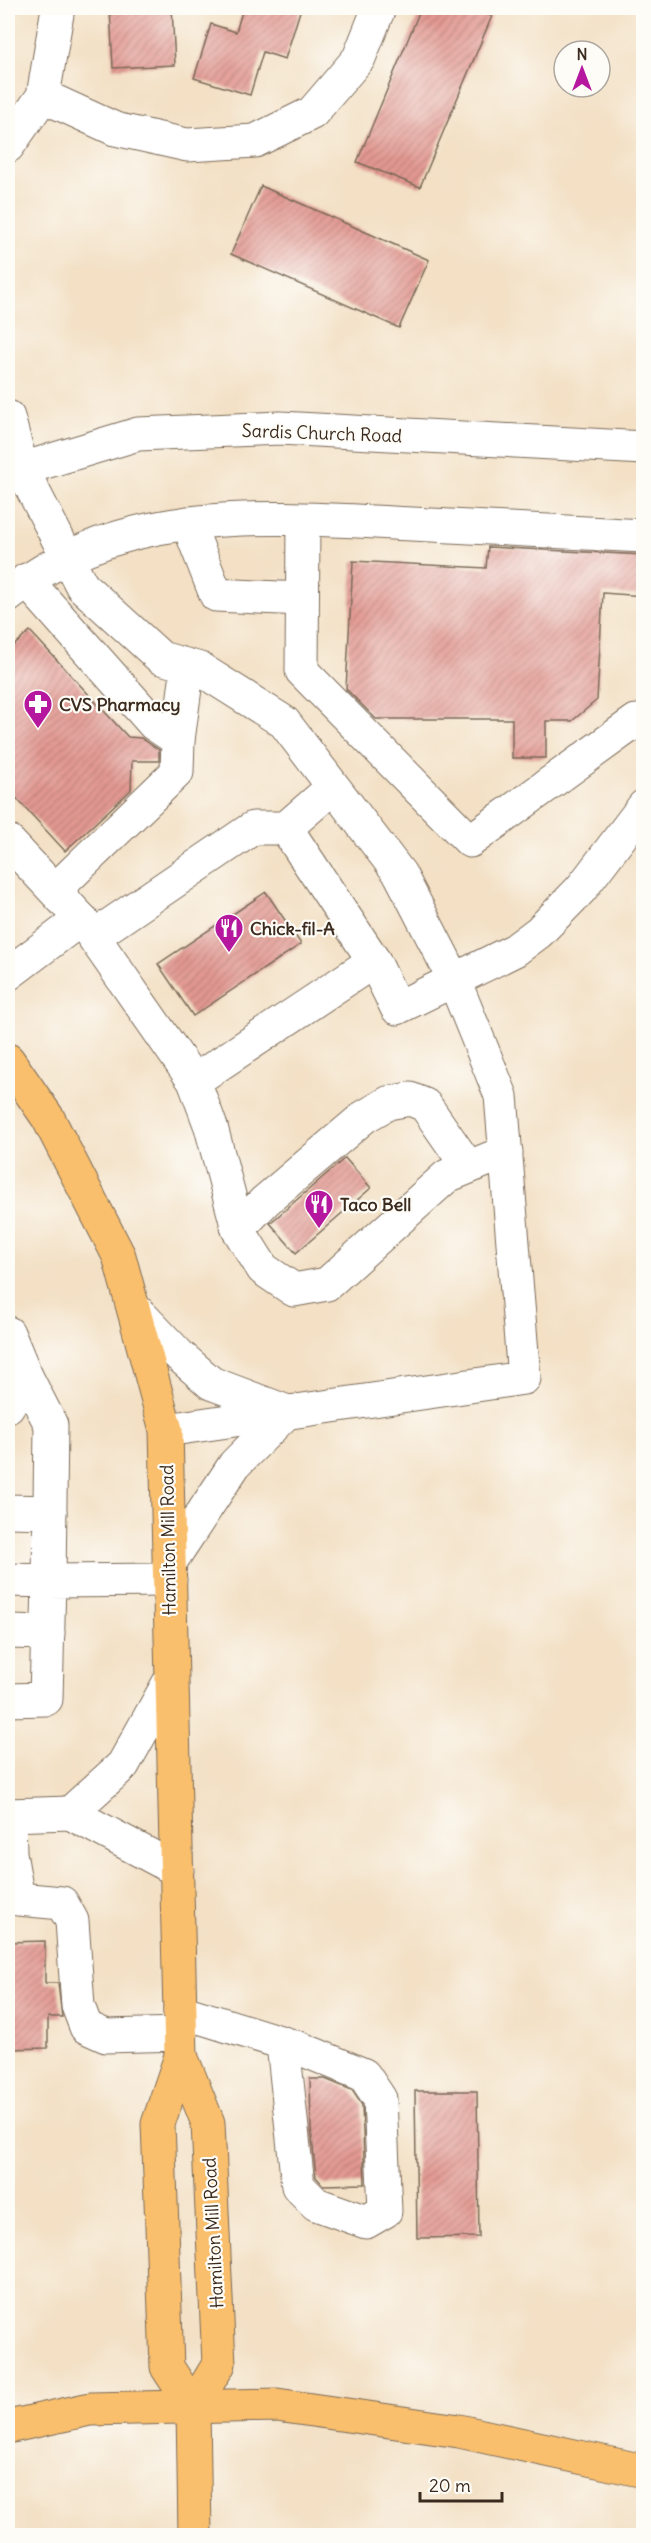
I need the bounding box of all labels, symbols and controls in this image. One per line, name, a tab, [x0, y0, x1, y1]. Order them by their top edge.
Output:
north arrow	[552, 39, 612, 99]
text: N	[576, 44, 588, 64]
street label: Sardis Church Road	[241, 419, 403, 447]
pharmacy icon: CVS Pharmacy	[22, 688, 54, 730]
place label: CVS Pharmacy	[59, 693, 181, 716]
restaurant icon: Chick-fil-A	[213, 912, 245, 954]
place label: Chick-fil-A	[250, 917, 335, 940]
restaurant icon: Taco Bell	[303, 1188, 335, 1230]
place label: Taco Bell	[340, 1193, 411, 1216]
street label: Hamilton Mill Road	[155, 1464, 181, 1616]
street label: Hamilton Mill Road	[198, 2157, 228, 2309]
scale bar	[420, 2465, 502, 2503]
text: 20 m	[429, 2474, 471, 2497]

